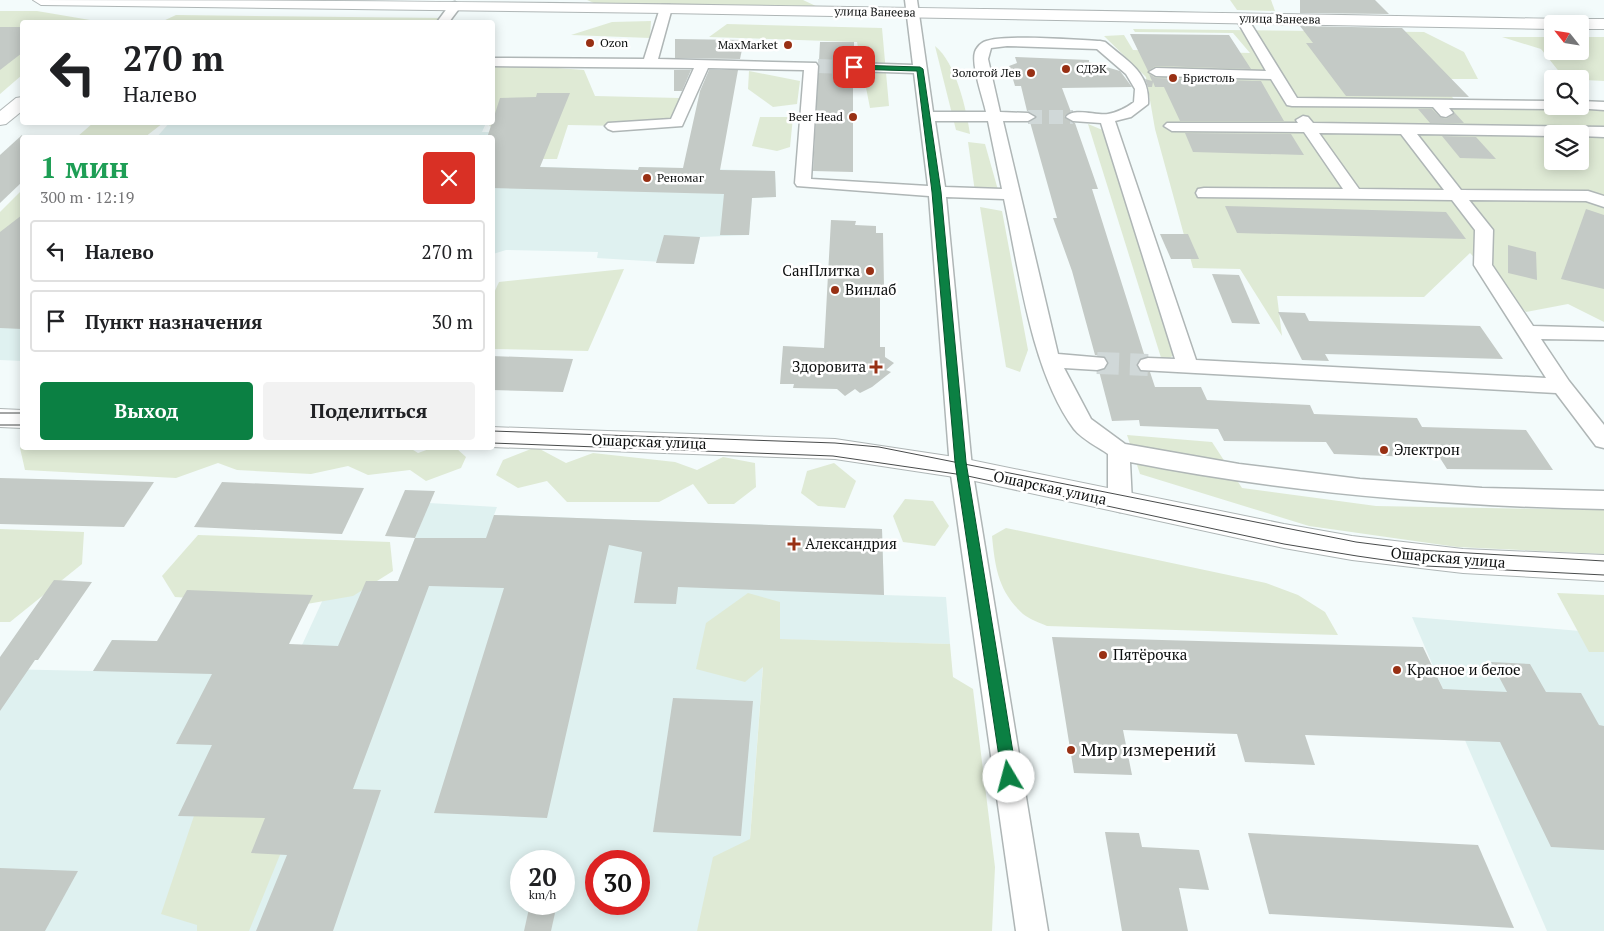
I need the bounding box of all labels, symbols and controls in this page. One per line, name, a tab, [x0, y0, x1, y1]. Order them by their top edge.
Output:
street label: улица Ванеева	[833, 3, 916, 20]
street label: улица Ванеева	[1238, 10, 1321, 27]
north arrow	[1544, 15, 1589, 60]
map controls	[1544, 15, 1589, 170]
text: 270 m	[123, 35, 224, 81]
place label: Ozon	[600, 35, 628, 50]
marker: Ozon	[584, 37, 596, 49]
place label: MaxMarket	[718, 37, 779, 52]
marker: MaxMarket	[782, 39, 794, 51]
icon: left	[40, 40, 105, 105]
pin	[833, 46, 875, 88]
icon: arrive	[840, 53, 868, 81]
place label: СДЭК	[1076, 61, 1107, 76]
marker: СДЭК	[1060, 63, 1072, 75]
place label: Золотой Лев	[952, 65, 1021, 80]
marker: Золотой Лев	[1025, 67, 1037, 79]
place label: Бристоль	[1183, 70, 1235, 85]
button: search	[1544, 70, 1589, 115]
marker: Бристоль	[1167, 72, 1179, 84]
text: Налево	[123, 79, 197, 108]
place label: Beer Head	[789, 109, 843, 124]
marker: Beer Head	[847, 111, 859, 123]
button: layers	[1544, 125, 1589, 170]
text: 1 мин	[40, 147, 129, 187]
button: close	[423, 152, 475, 204]
place label: Реномаг	[657, 170, 704, 185]
marker: Реномаг	[641, 172, 653, 184]
text: 300 m · 12:19	[40, 186, 134, 208]
icon: left	[42, 237, 70, 265]
text: Налево	[85, 239, 154, 264]
text: 270 m	[422, 239, 473, 264]
place label: СанПлитка	[782, 260, 860, 280]
marker: СанПлитка	[864, 265, 876, 277]
place label: Винлаб	[845, 279, 896, 299]
marker: Винлаб	[829, 284, 841, 296]
icon: arrive	[42, 307, 70, 335]
text: Пункт назначения	[85, 309, 262, 334]
text: 30 m	[432, 309, 473, 334]
place label: Здоровита	[792, 356, 866, 376]
marker: Здоровита	[870, 361, 882, 373]
button: Выход	[40, 382, 253, 440]
button: Поделиться	[263, 382, 475, 440]
street label: Ошарская улица	[591, 429, 707, 453]
place label: Электрон	[1394, 439, 1460, 459]
marker: Электрон	[1378, 444, 1390, 456]
street label: Ошарская улица	[992, 465, 1109, 509]
place label: Александрия	[805, 533, 897, 553]
marker: Александрия	[787, 537, 801, 551]
street label: Ошарская улица	[1390, 542, 1507, 572]
place label: Пятёрочка	[1113, 644, 1188, 664]
marker: Пятёрочка	[1097, 649, 1109, 661]
place label: Красное и белое	[1407, 659, 1521, 679]
marker: Красное и белое	[1391, 664, 1403, 676]
place label: Мир измерений	[1081, 737, 1216, 761]
marker: Мир измерений	[1065, 744, 1077, 756]
position arrow	[982, 750, 1034, 802]
speed limit sign: 30	[585, 850, 650, 915]
text: 20	[528, 860, 557, 893]
text: km/h	[529, 887, 556, 902]

